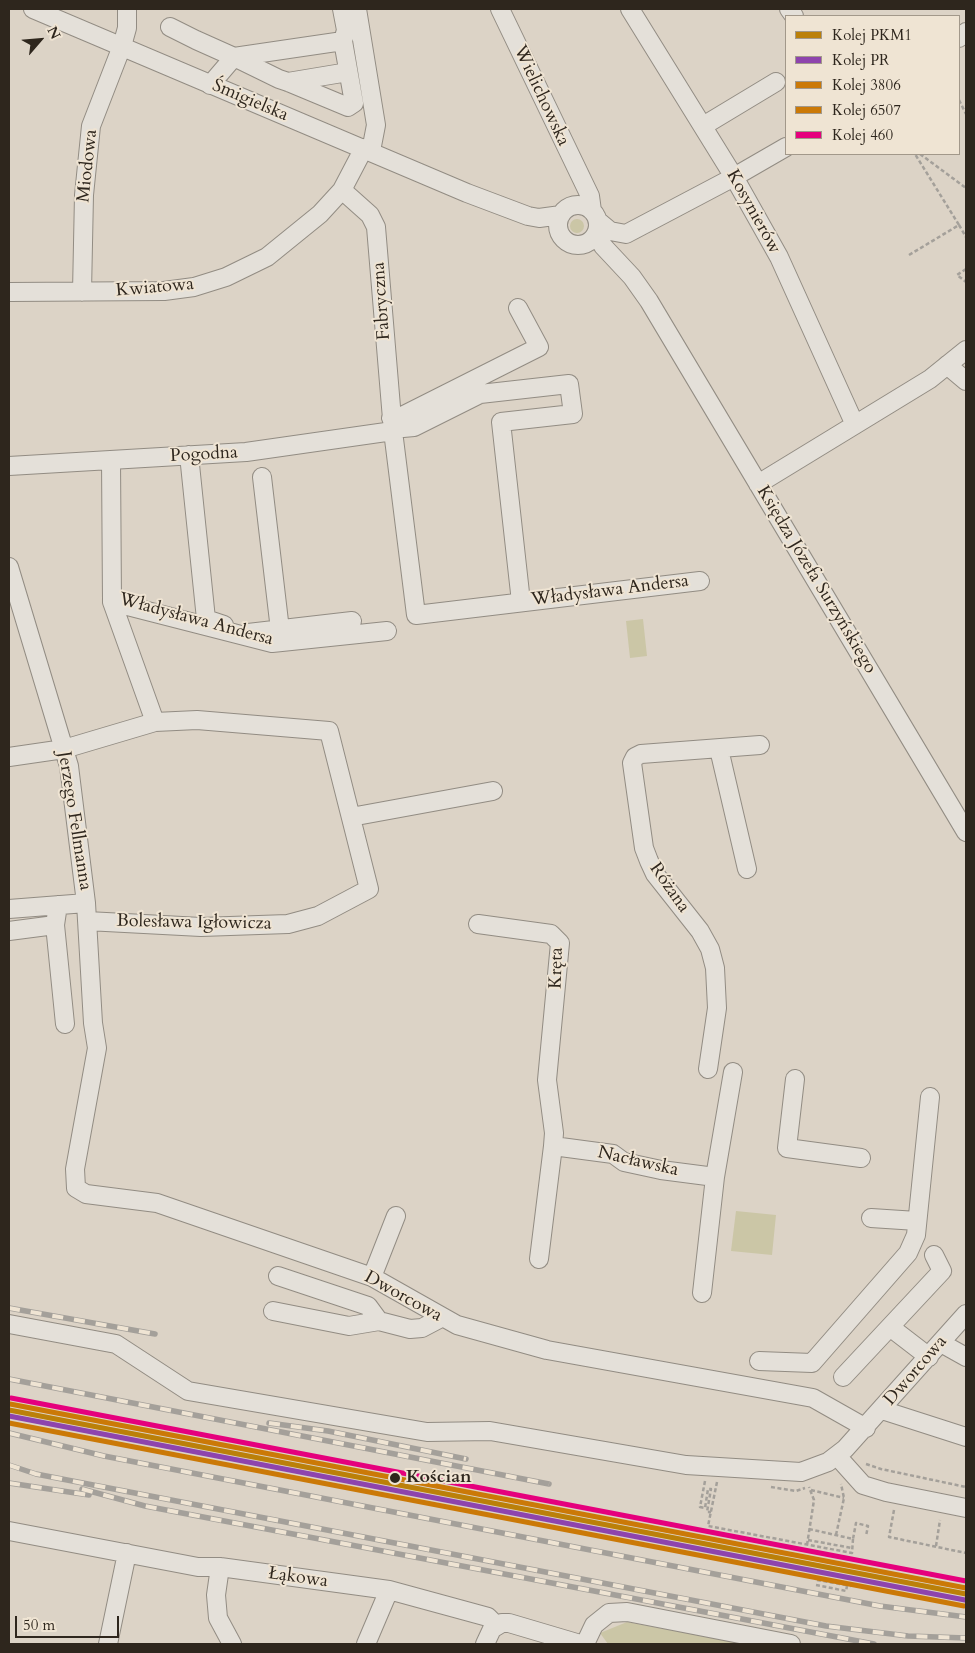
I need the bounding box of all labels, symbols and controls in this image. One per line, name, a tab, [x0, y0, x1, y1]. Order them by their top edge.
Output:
north arrow	[15, 15, 65, 65]
legend	[785, 15, 960, 155]
text: N	[43, 23, 65, 43]
text: Kolej PKM1	[832, 25, 912, 45]
street label: Wielichowska	[508, 42, 574, 150]
text: Kolej PR	[832, 50, 889, 70]
street label: Śmigielska	[209, 75, 291, 127]
text: Kolej 3806	[832, 75, 901, 95]
text: Kolej 6507	[832, 100, 901, 120]
text: Kolej 460	[832, 125, 893, 145]
street label: Miodowa	[73, 128, 103, 204]
street label: Kosynierów	[721, 166, 785, 258]
street label: Fabryczna	[369, 261, 395, 341]
street label: Kwiatowa	[115, 274, 195, 302]
street label: Pogodna	[170, 442, 238, 468]
street label: Księdza Józefa Surzyńskiego	[751, 482, 881, 678]
street label: Władysława Andersa	[530, 571, 690, 611]
street label: Władysława Andersa	[117, 589, 275, 651]
street label: Jerzego Fellmanna	[52, 750, 96, 892]
street label: Różana	[644, 859, 694, 917]
street label: Bolesława Igłowicza	[116, 911, 272, 935]
street label: Kręta	[545, 947, 569, 989]
street label: Nacławska	[596, 1142, 680, 1182]
street label: Dworcowa	[360, 1267, 446, 1327]
street label: Dworcowa	[880, 1332, 952, 1410]
place label: Kościan	[406, 1467, 472, 1489]
marker: Kościan	[388, 1471, 402, 1485]
street label: Łąkowa	[267, 1563, 329, 1593]
scale bar	[18, 1606, 121, 1638]
text: 50 m	[23, 1615, 55, 1635]

